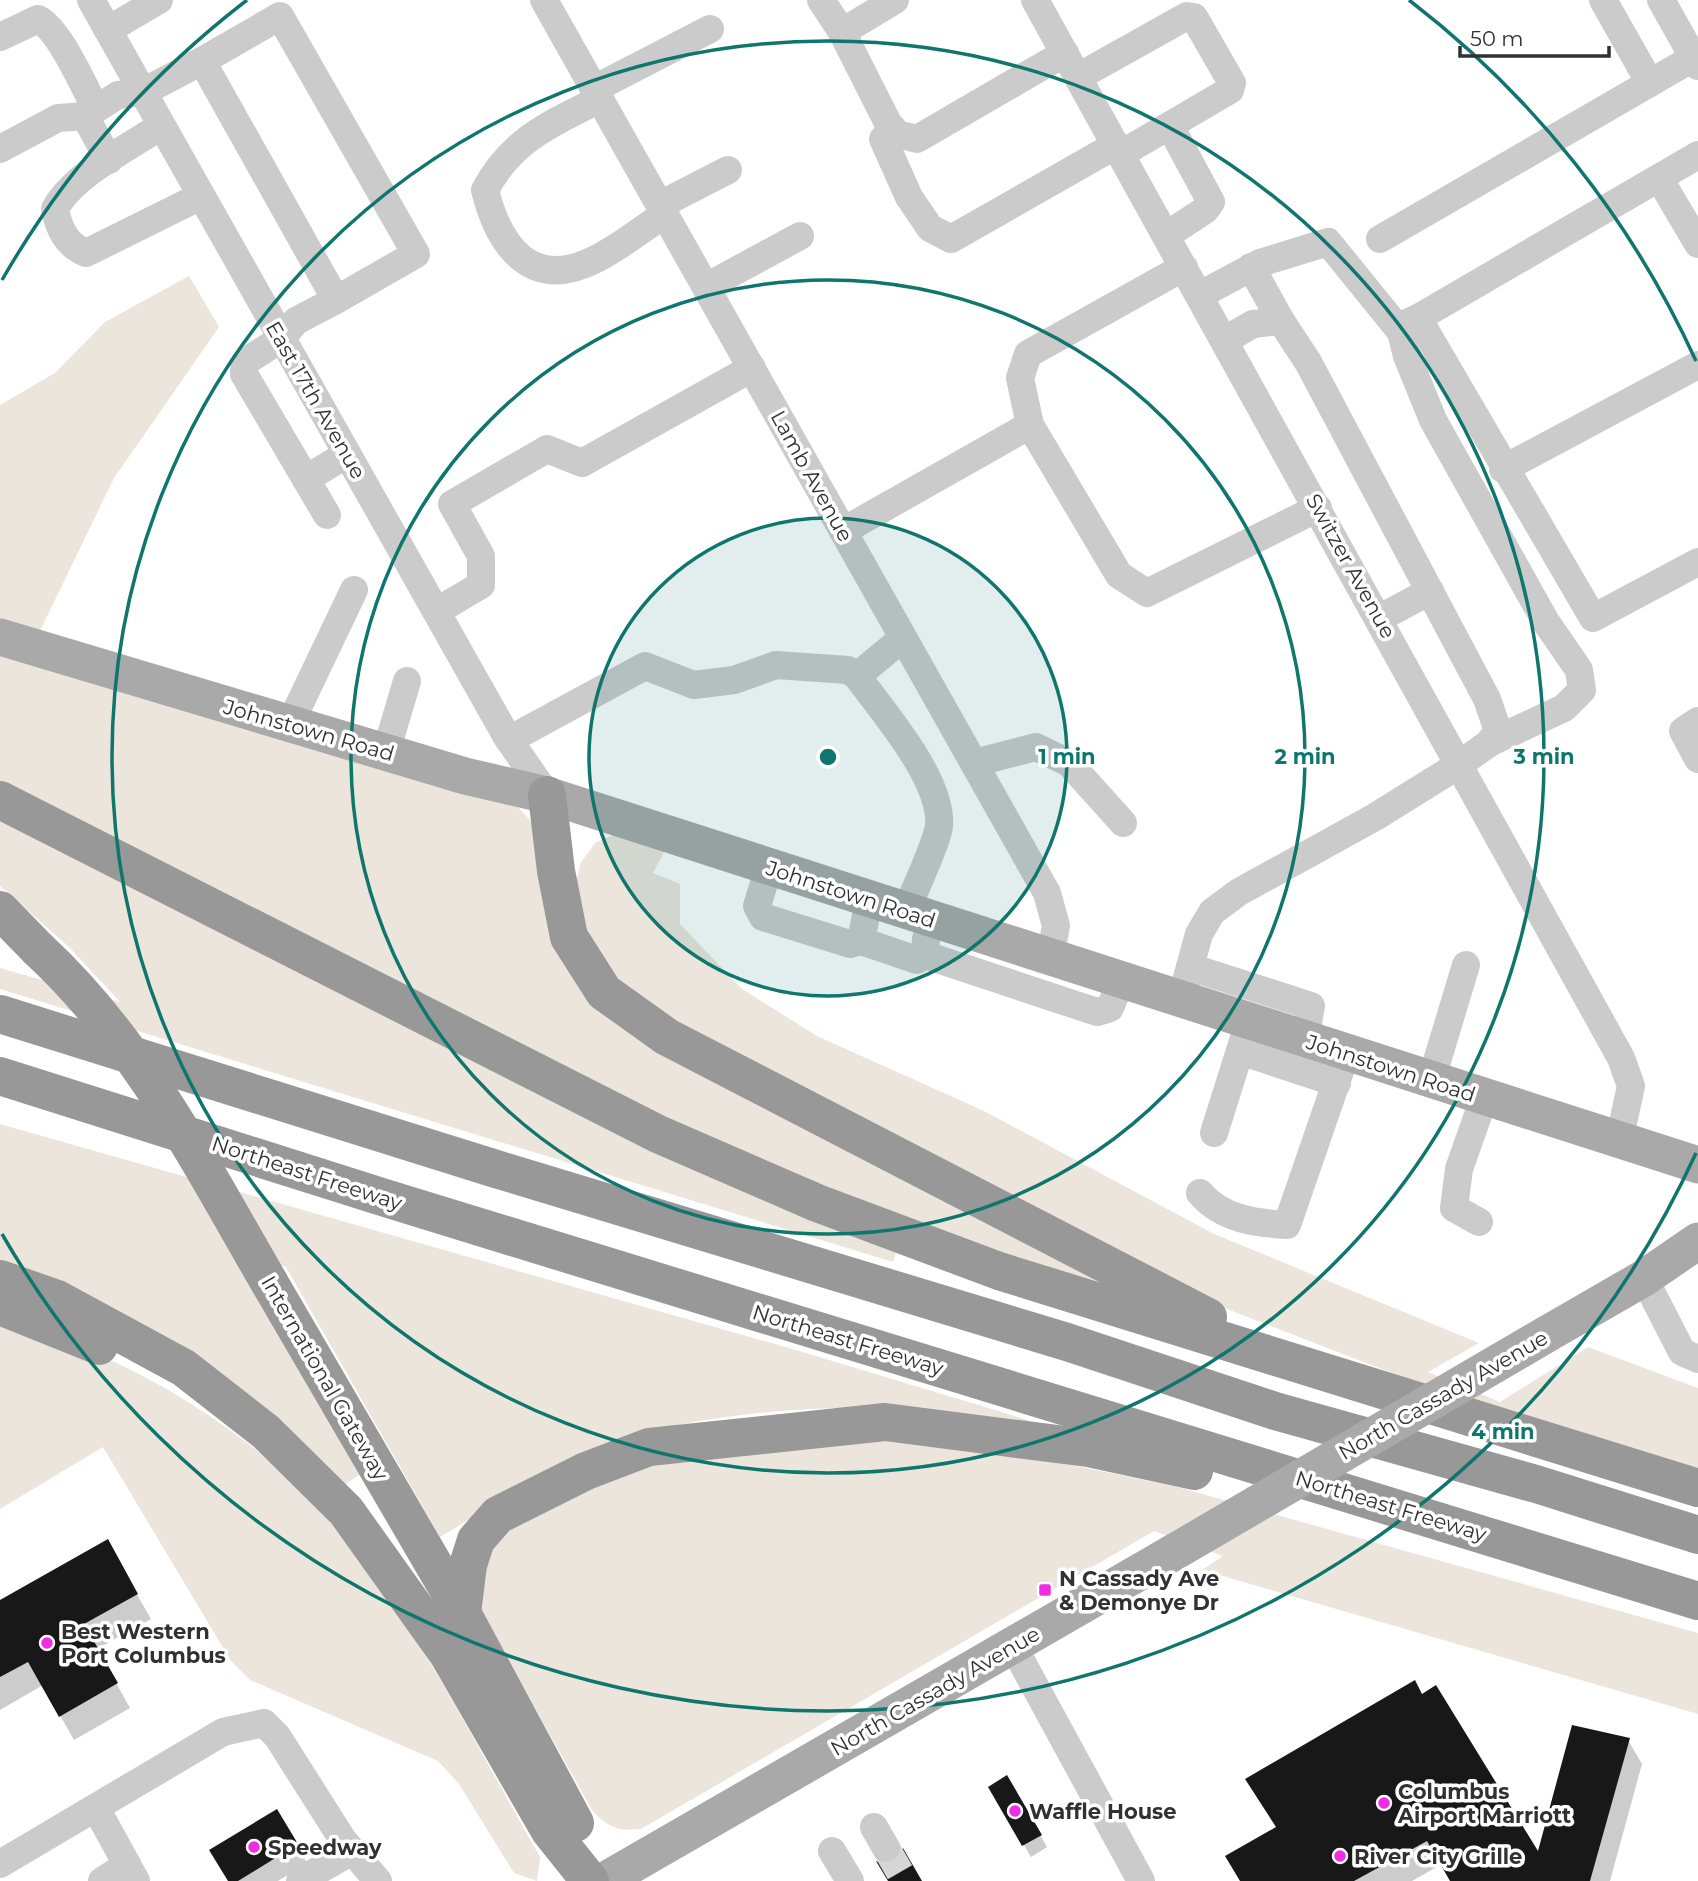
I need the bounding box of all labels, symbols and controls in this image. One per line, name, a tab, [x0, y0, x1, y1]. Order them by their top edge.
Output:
scale bar	[1460, 14, 1609, 58]
text: 50 m	[1470, 26, 1524, 51]
street label: East 17th Avenue	[261, 317, 371, 483]
street label: Lamb Avenue	[766, 406, 858, 546]
street label: Switzer Avenue	[1301, 489, 1401, 643]
street label: Johnstown Road	[220, 693, 397, 766]
text: 1 min	[1038, 744, 1096, 769]
text: 2 min	[1274, 744, 1336, 769]
text: 3 min	[1512, 744, 1575, 769]
centre of rings	[816, 745, 840, 769]
street label: Johnstown Road	[762, 855, 939, 933]
street label: Johnstown Road	[1302, 1029, 1479, 1107]
street label: Northeast Freeway	[209, 1130, 406, 1216]
street label: International Gateway	[256, 1271, 394, 1485]
street label: Northeast Freeway	[749, 1299, 947, 1381]
street label: North Cassady Avenue	[1334, 1325, 1552, 1465]
text: 4 min	[1471, 1419, 1535, 1444]
street label: Northeast Freeway	[1292, 1465, 1490, 1547]
place label: N Cassady Ave & Demonye Dr	[1059, 1566, 1219, 1615]
marker: N Cassady Ave & Demonye Dr	[1037, 1582, 1053, 1598]
place label: Best Western Port Columbus	[61, 1619, 226, 1668]
street label: North Cassady Avenue	[826, 1621, 1044, 1761]
marker: Best Western Port Columbus	[39, 1635, 55, 1651]
place label: Columbus Airport Marriott	[1397, 1779, 1571, 1828]
marker: Columbus Airport Marriott	[1376, 1795, 1392, 1811]
place label: Waffle House	[1029, 1799, 1177, 1824]
marker: Waffle House	[1007, 1803, 1023, 1819]
place label: Speedway	[268, 1835, 382, 1860]
marker: Speedway	[246, 1839, 262, 1855]
place label: River City Grille	[1354, 1844, 1522, 1869]
marker: River City Grille	[1332, 1848, 1348, 1864]

